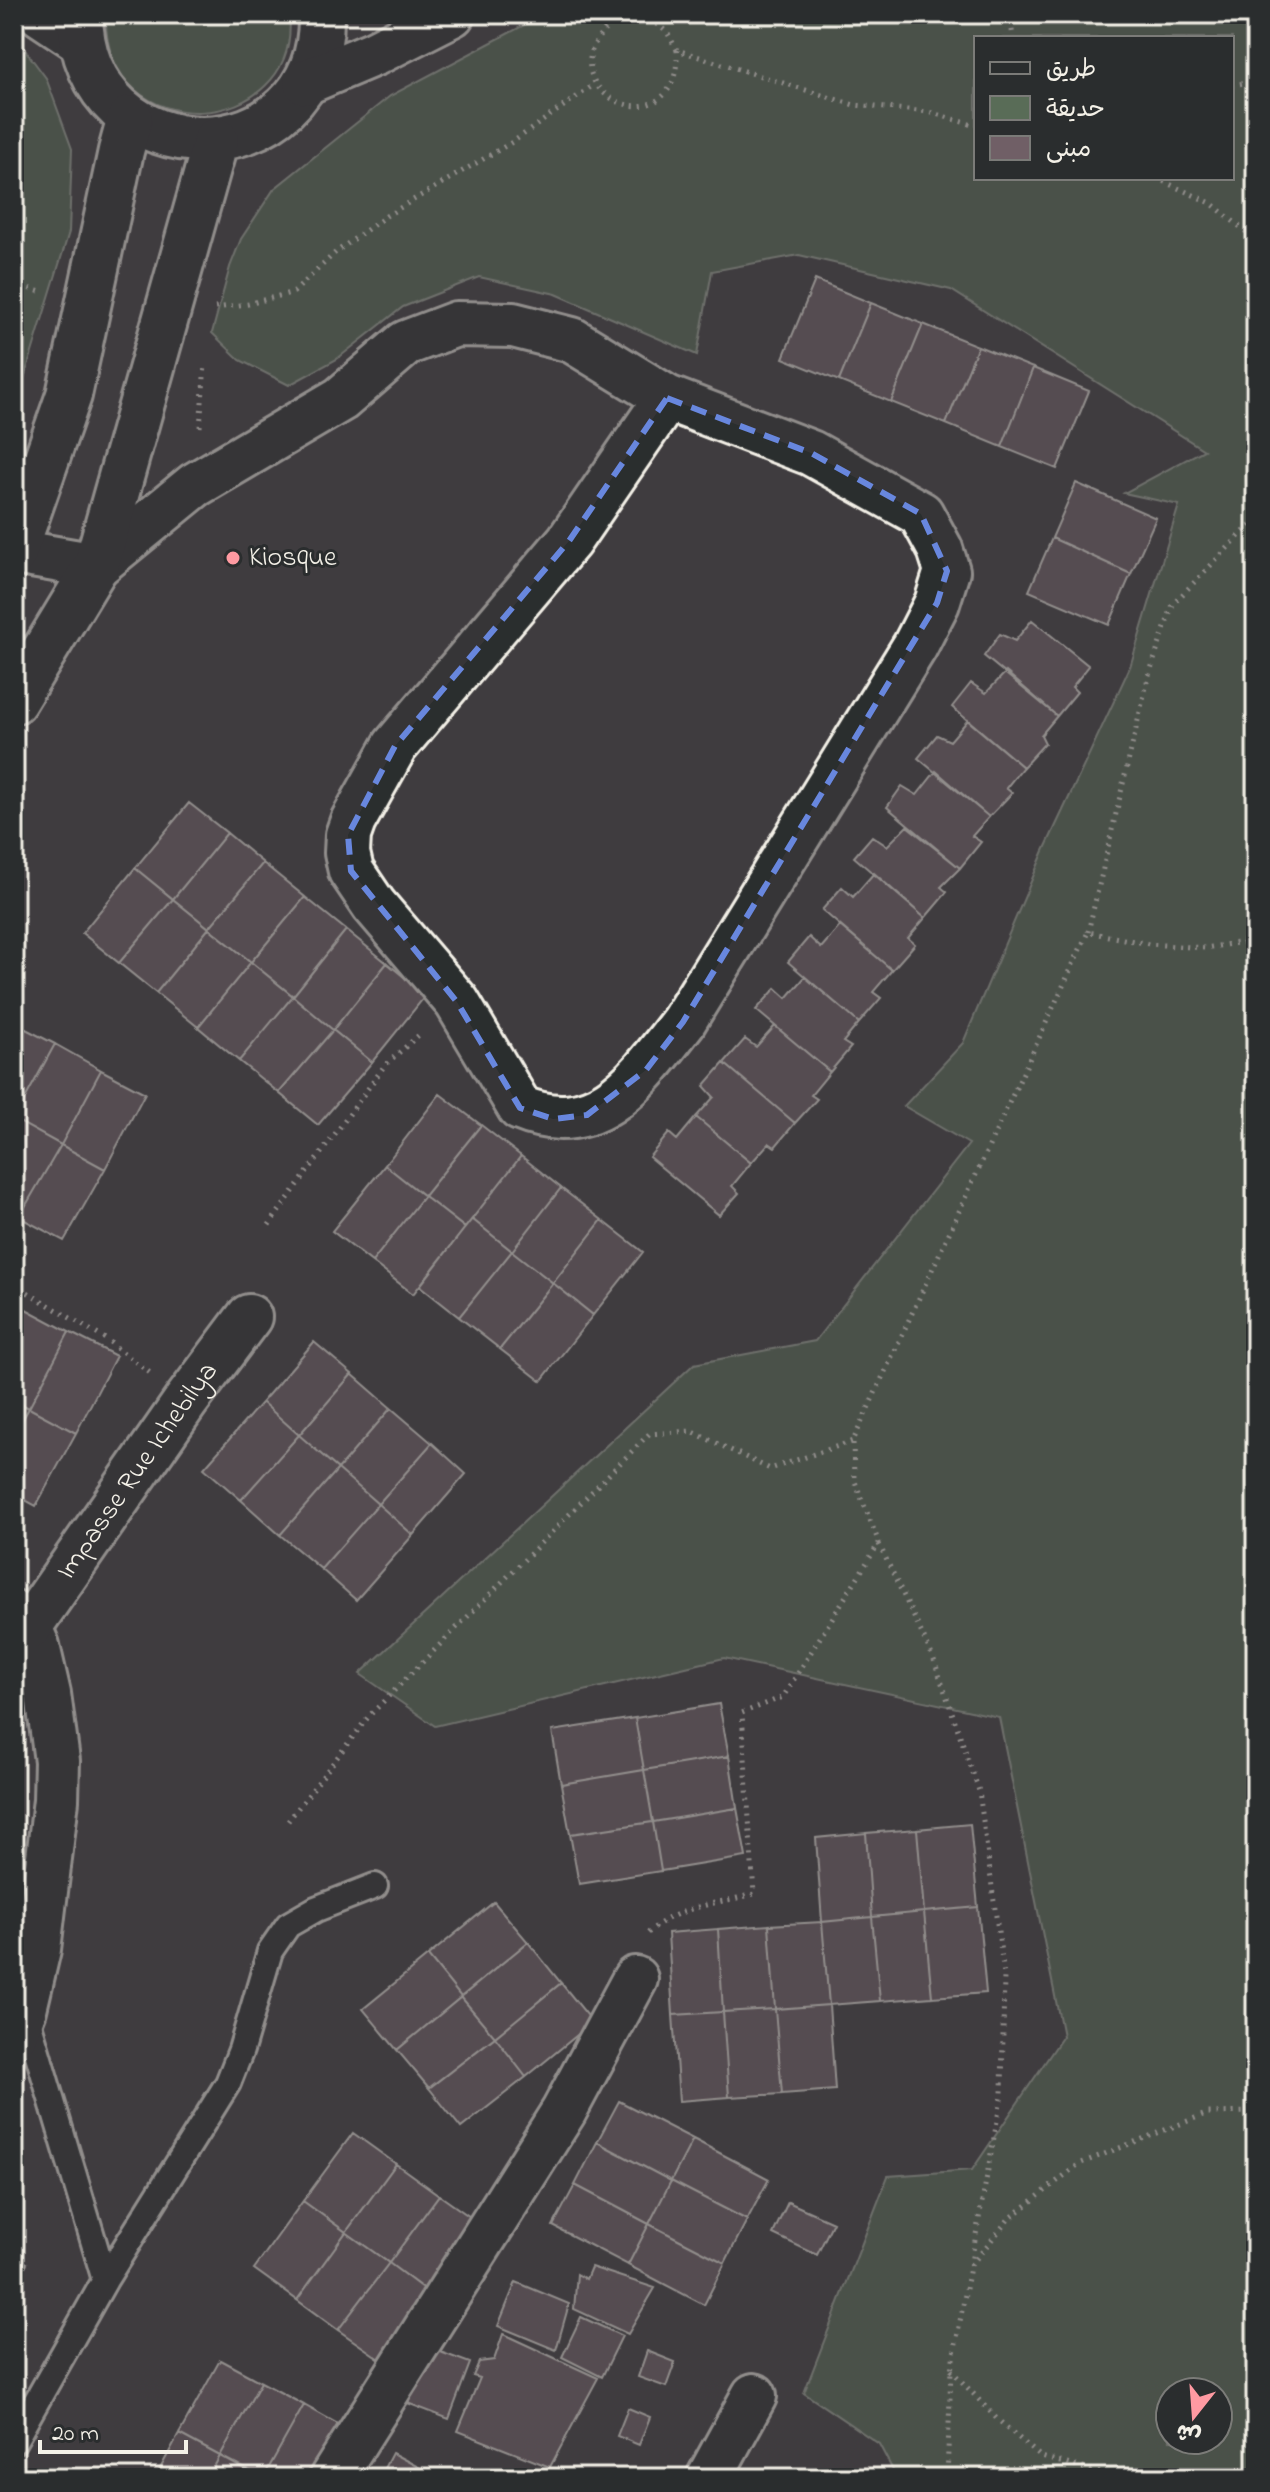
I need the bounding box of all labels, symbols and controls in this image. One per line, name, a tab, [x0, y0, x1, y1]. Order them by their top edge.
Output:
legend	[974, 36, 1234, 180]
text: طريق	[1046, 53, 1096, 88]
text: حديقة	[1046, 93, 1105, 128]
text: مبنى	[1046, 133, 1091, 168]
place label: Kiosque	[249, 538, 337, 579]
marker: Kiosque	[224, 549, 242, 567]
street label: Impasse Rue Ichebilya	[47, 1354, 229, 1589]
north arrow	[1154, 2376, 1234, 2456]
scale bar	[40, 2404, 186, 2454]
text: ش	[1173, 2413, 1205, 2451]
text: 20 m	[52, 2417, 99, 2452]

